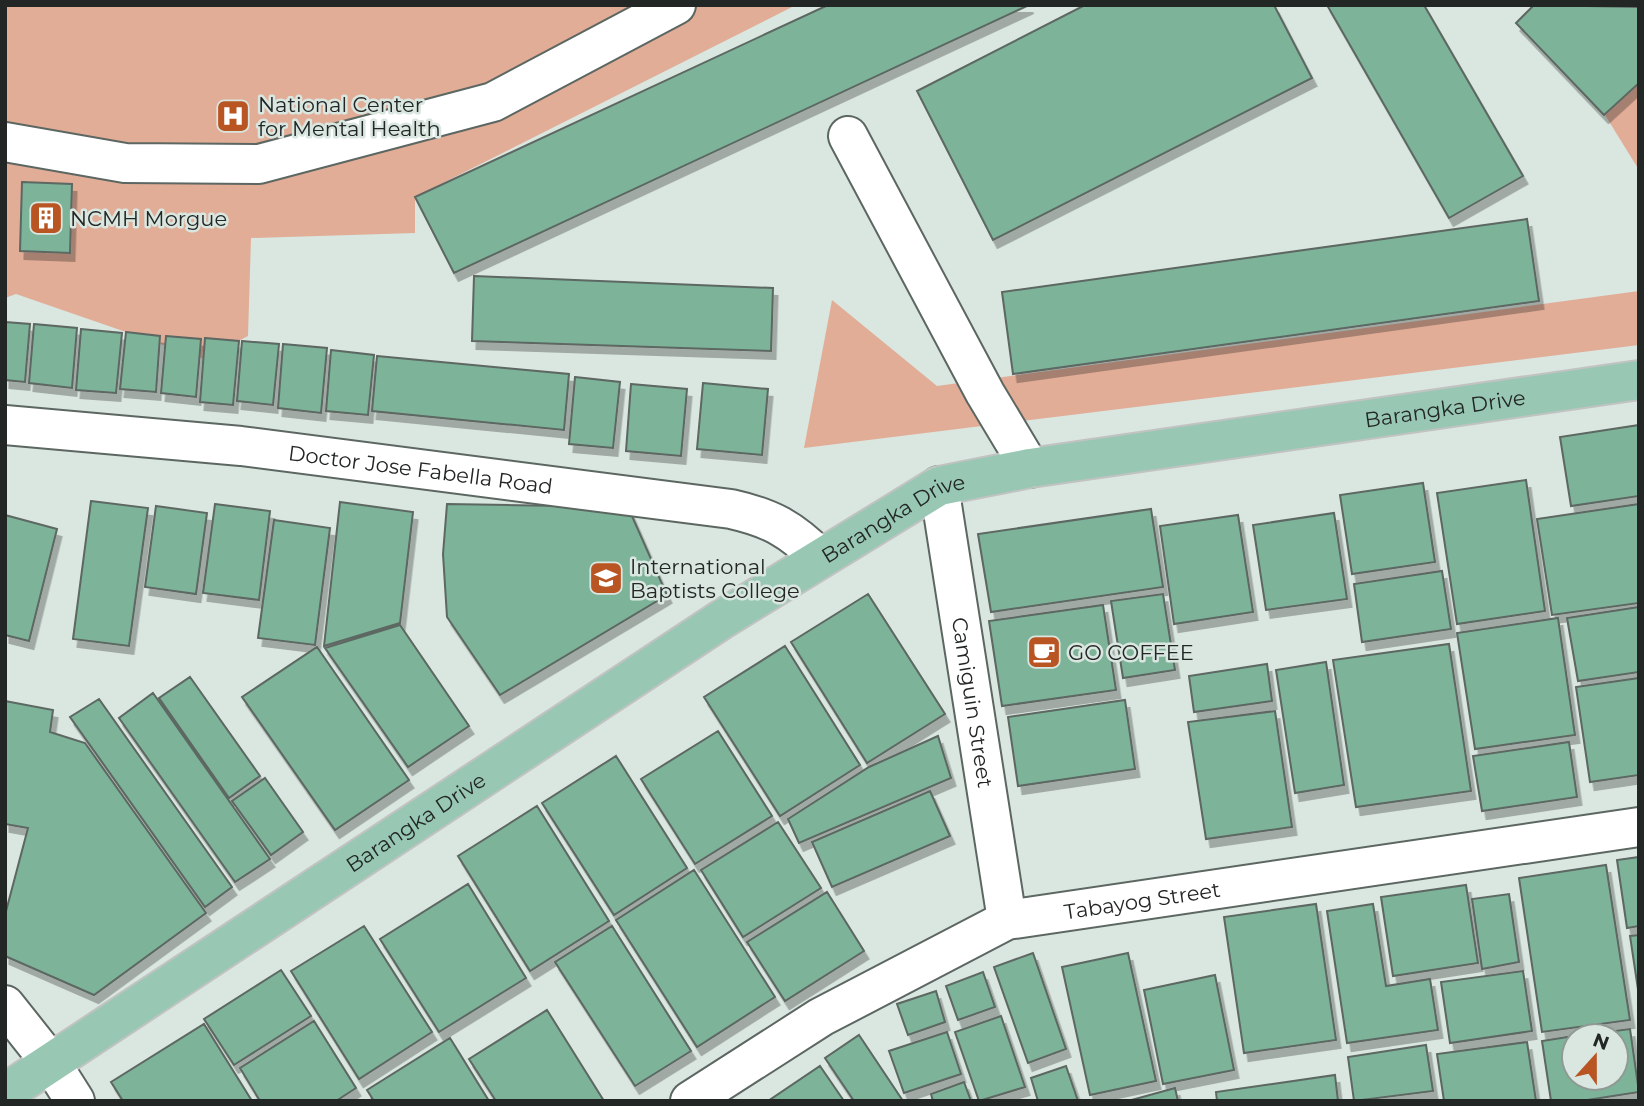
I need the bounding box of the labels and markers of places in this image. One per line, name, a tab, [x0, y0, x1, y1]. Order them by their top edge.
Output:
place label: National Center for Mental Health	[258, 92, 441, 141]
hospital icon: National Center for Mental Health	[214, 97, 252, 135]
building icon: NCMH Morgue	[27, 199, 65, 237]
place label: NCMH Morgue	[70, 206, 227, 231]
place label: International Baptists College	[630, 554, 800, 603]
school or university icon: International Baptists College	[587, 559, 625, 597]
cafe icon: GO COFFEE	[1025, 633, 1063, 671]
place label: GO COFFEE	[1068, 640, 1194, 665]

